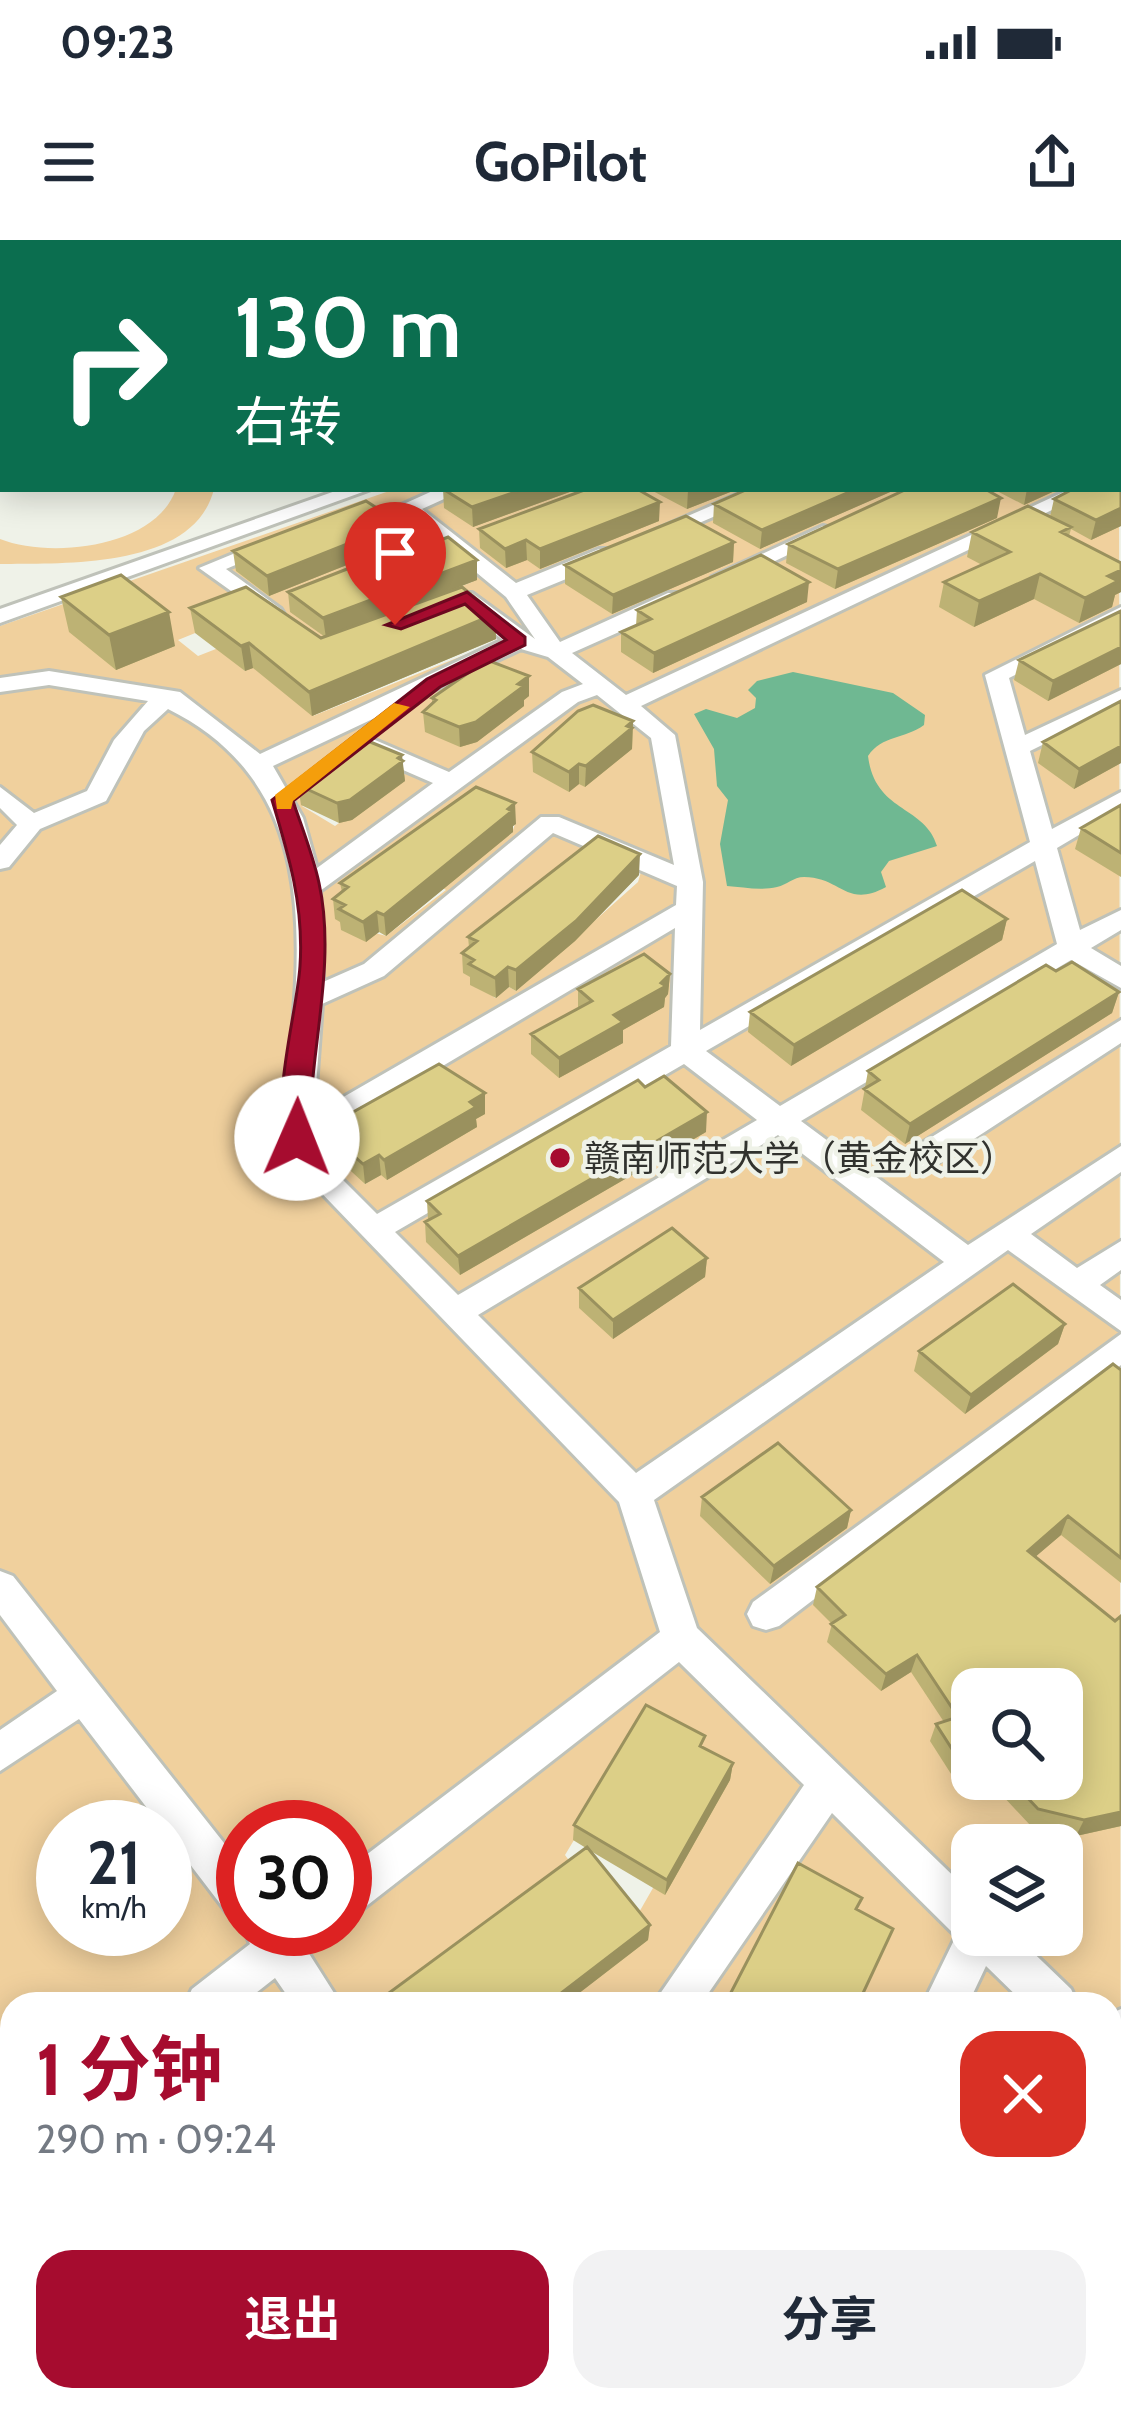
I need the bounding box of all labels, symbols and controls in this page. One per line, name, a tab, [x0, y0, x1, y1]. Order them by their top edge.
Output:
text: 09:23	[60, 15, 175, 69]
icon: menu	[36, 129, 102, 195]
text: GoPilot	[474, 129, 647, 195]
icon: share	[1019, 129, 1085, 195]
text: 130 m	[234, 276, 461, 378]
icon: right	[36, 288, 192, 444]
text: 右转	[234, 389, 342, 455]
pin	[344, 502, 446, 625]
icon: arrive	[362, 520, 428, 586]
position arrow	[234, 1075, 360, 1201]
place label: 赣南师范大学（黄金校区）	[584, 1136, 1016, 1180]
marker: 赣南师范大学（黄金校区）	[547, 1145, 573, 1171]
map controls	[951, 1668, 1083, 1956]
button: search	[951, 1668, 1083, 1800]
speed limit sign: 30	[216, 1800, 372, 1956]
button: layers	[951, 1824, 1083, 1956]
text: 21	[87, 1826, 141, 1899]
text: km/h	[81, 1889, 147, 1926]
text: 1 分钟	[36, 2026, 223, 2113]
button: close	[960, 2031, 1086, 2157]
text: 290 m · 09:24	[36, 2115, 276, 2163]
button: 退出	[36, 2250, 549, 2388]
button: 分享	[573, 2250, 1086, 2388]

